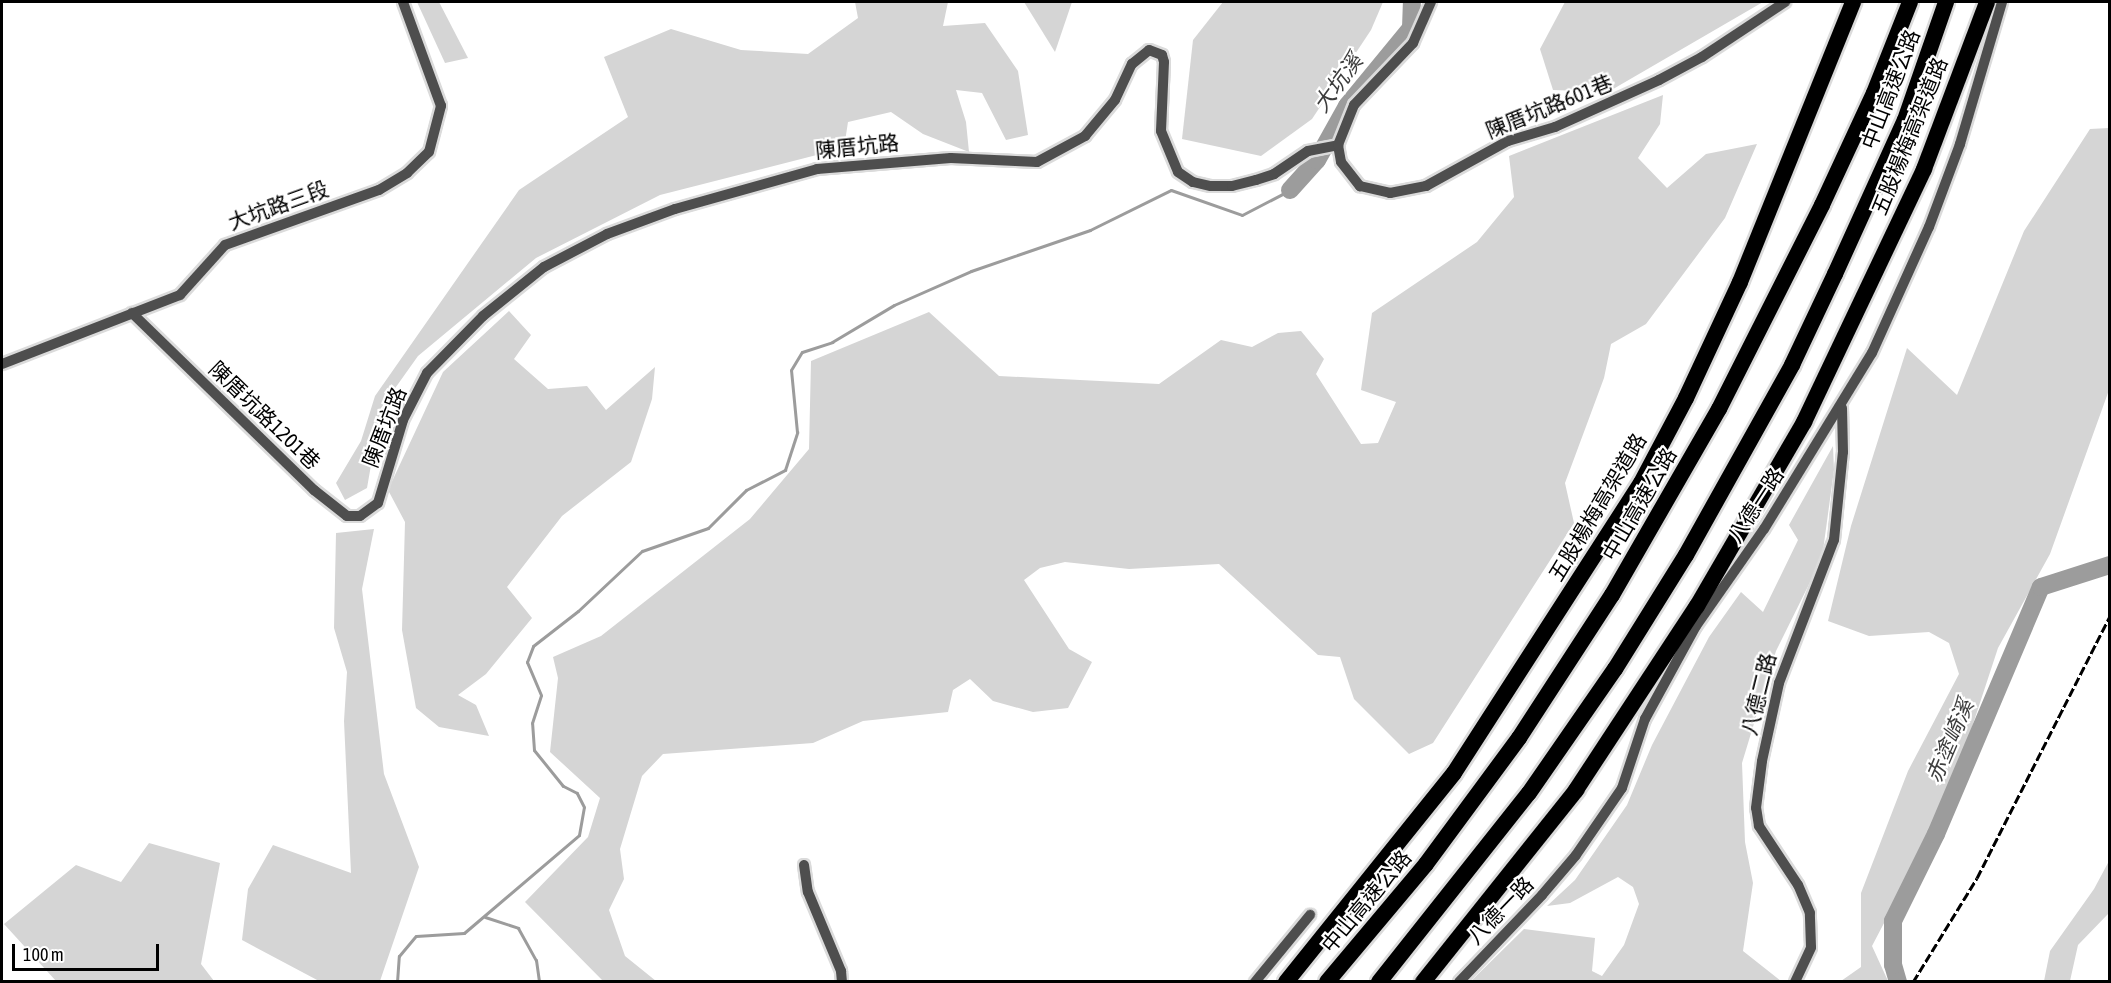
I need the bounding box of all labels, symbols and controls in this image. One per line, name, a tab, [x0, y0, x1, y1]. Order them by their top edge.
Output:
street label: 中山高速公路	[1856, 26, 1924, 152]
water label: 大坑溪	[1308, 49, 1368, 117]
street label: 五股楊梅高架道路	[1866, 53, 1952, 219]
street label: 陳厝坑路601巷	[1482, 69, 1616, 143]
street label: 陳厝坑路	[814, 129, 900, 163]
street label: 大坑路三段	[224, 175, 332, 235]
street label: 陳厝坑路1201巷	[204, 356, 326, 474]
street label: 陳厝坑路	[357, 383, 411, 471]
street label: 五股楊梅高架道路	[1543, 429, 1651, 585]
street label: 中山高速公路	[1597, 443, 1681, 565]
street label: 八德一路	[1722, 463, 1788, 547]
street label: 八德二路	[1736, 650, 1780, 738]
water label: 赤塗崎溪	[1921, 695, 1979, 787]
street label: 中山高速公路	[1316, 845, 1416, 957]
street label: 八德一路	[1462, 871, 1538, 949]
scale bar	[15, 932, 162, 970]
text: 100 m	[23, 944, 64, 965]

